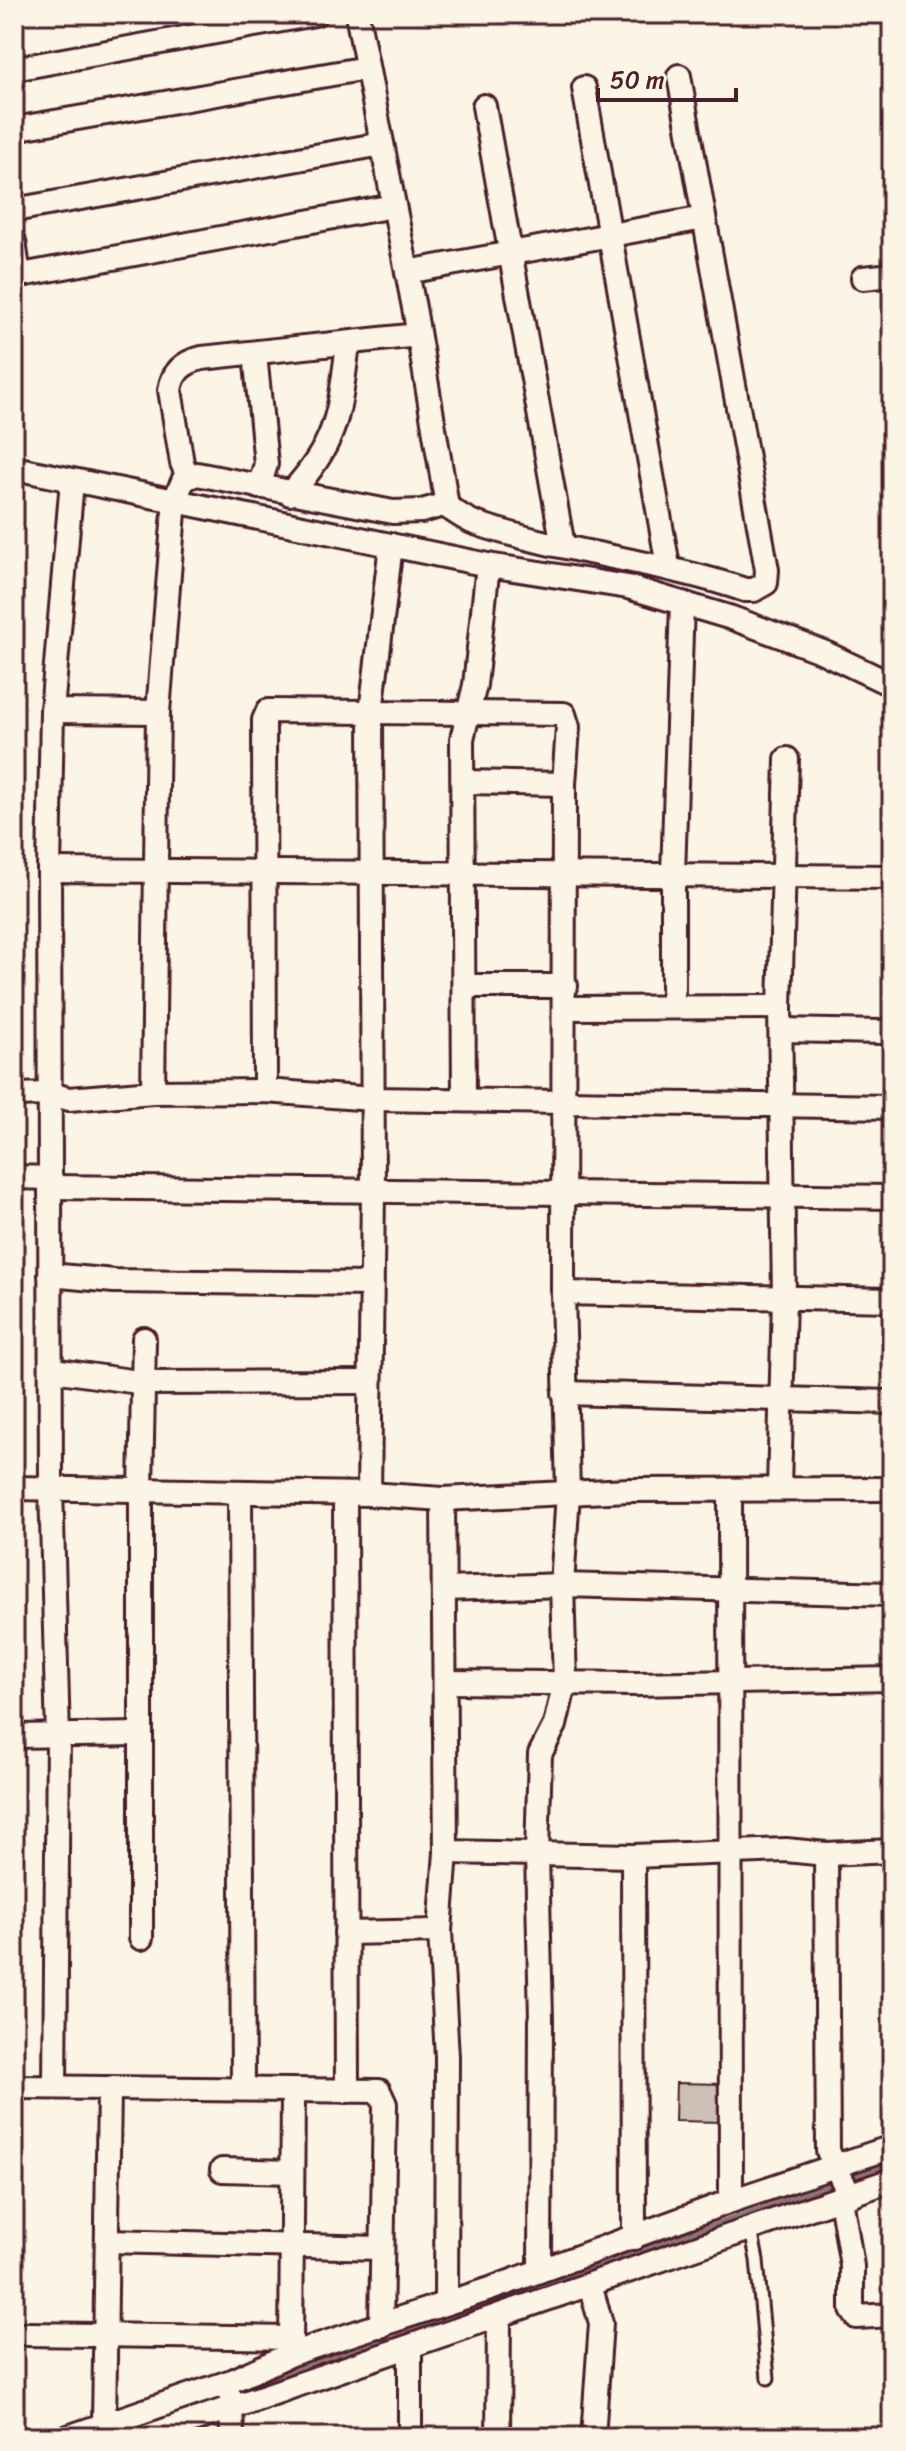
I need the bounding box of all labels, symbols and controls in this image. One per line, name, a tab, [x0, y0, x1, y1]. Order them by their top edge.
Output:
scale bar	[598, 52, 736, 102]
text: 50 m	[610, 59, 665, 101]

